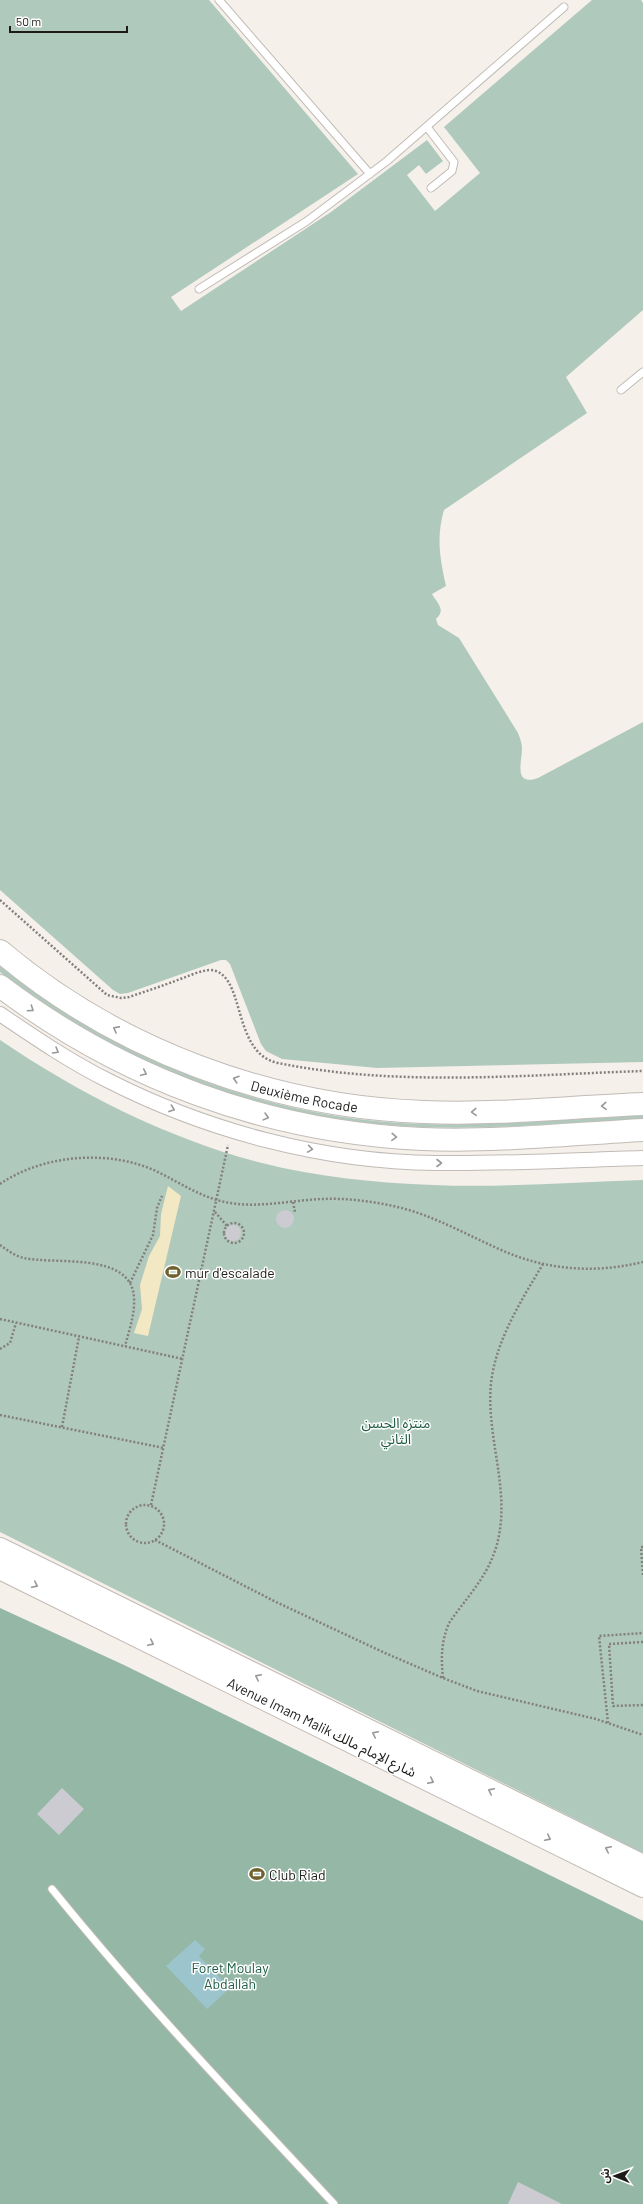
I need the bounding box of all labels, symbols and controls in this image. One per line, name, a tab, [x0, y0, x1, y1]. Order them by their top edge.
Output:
scale bar	[10, 8, 127, 34]
text: 50 m	[16, 14, 41, 28]
one-way arrow	[27, 1004, 34, 1012]
one-way arrow	[113, 1026, 120, 1034]
one-way arrow	[52, 1046, 59, 1054]
one-way arrow	[140, 1068, 147, 1076]
one-way arrow	[232, 1076, 239, 1084]
street label: Deuxième Rocade	[249, 1076, 359, 1115]
one-way arrow	[601, 1101, 607, 1110]
one-way arrow	[168, 1105, 175, 1113]
one-way arrow	[471, 1108, 477, 1116]
one-way arrow	[262, 1112, 269, 1121]
one-way arrow	[391, 1133, 397, 1142]
one-way arrow	[307, 1144, 313, 1153]
one-way arrow	[436, 1159, 442, 1167]
sports icon: mur d'escalade	[164, 1263, 182, 1281]
place label: mur d'escalade	[185, 1264, 275, 1281]
park label: منتزه الحسن الثاني	[362, 1414, 430, 1450]
one-way arrow	[31, 1580, 38, 1588]
one-way arrow	[147, 1638, 155, 1645]
street label: Avenue Imam Malik شارع الإمام مالك	[223, 1674, 419, 1783]
one-way arrow	[255, 1674, 263, 1681]
one-way arrow	[372, 1731, 379, 1739]
one-way arrow	[427, 1776, 434, 1784]
one-way arrow	[488, 1789, 496, 1796]
one-way arrow	[543, 1834, 551, 1841]
one-way arrow	[605, 1846, 612, 1854]
sports icon: Club Riad	[248, 1865, 266, 1883]
place label: Club Riad	[269, 1866, 326, 1883]
park label: Foret Moulay Abdallah	[191, 1959, 269, 1992]
north arrow	[595, 2156, 635, 2196]
text: ش	[598, 2168, 612, 2183]

